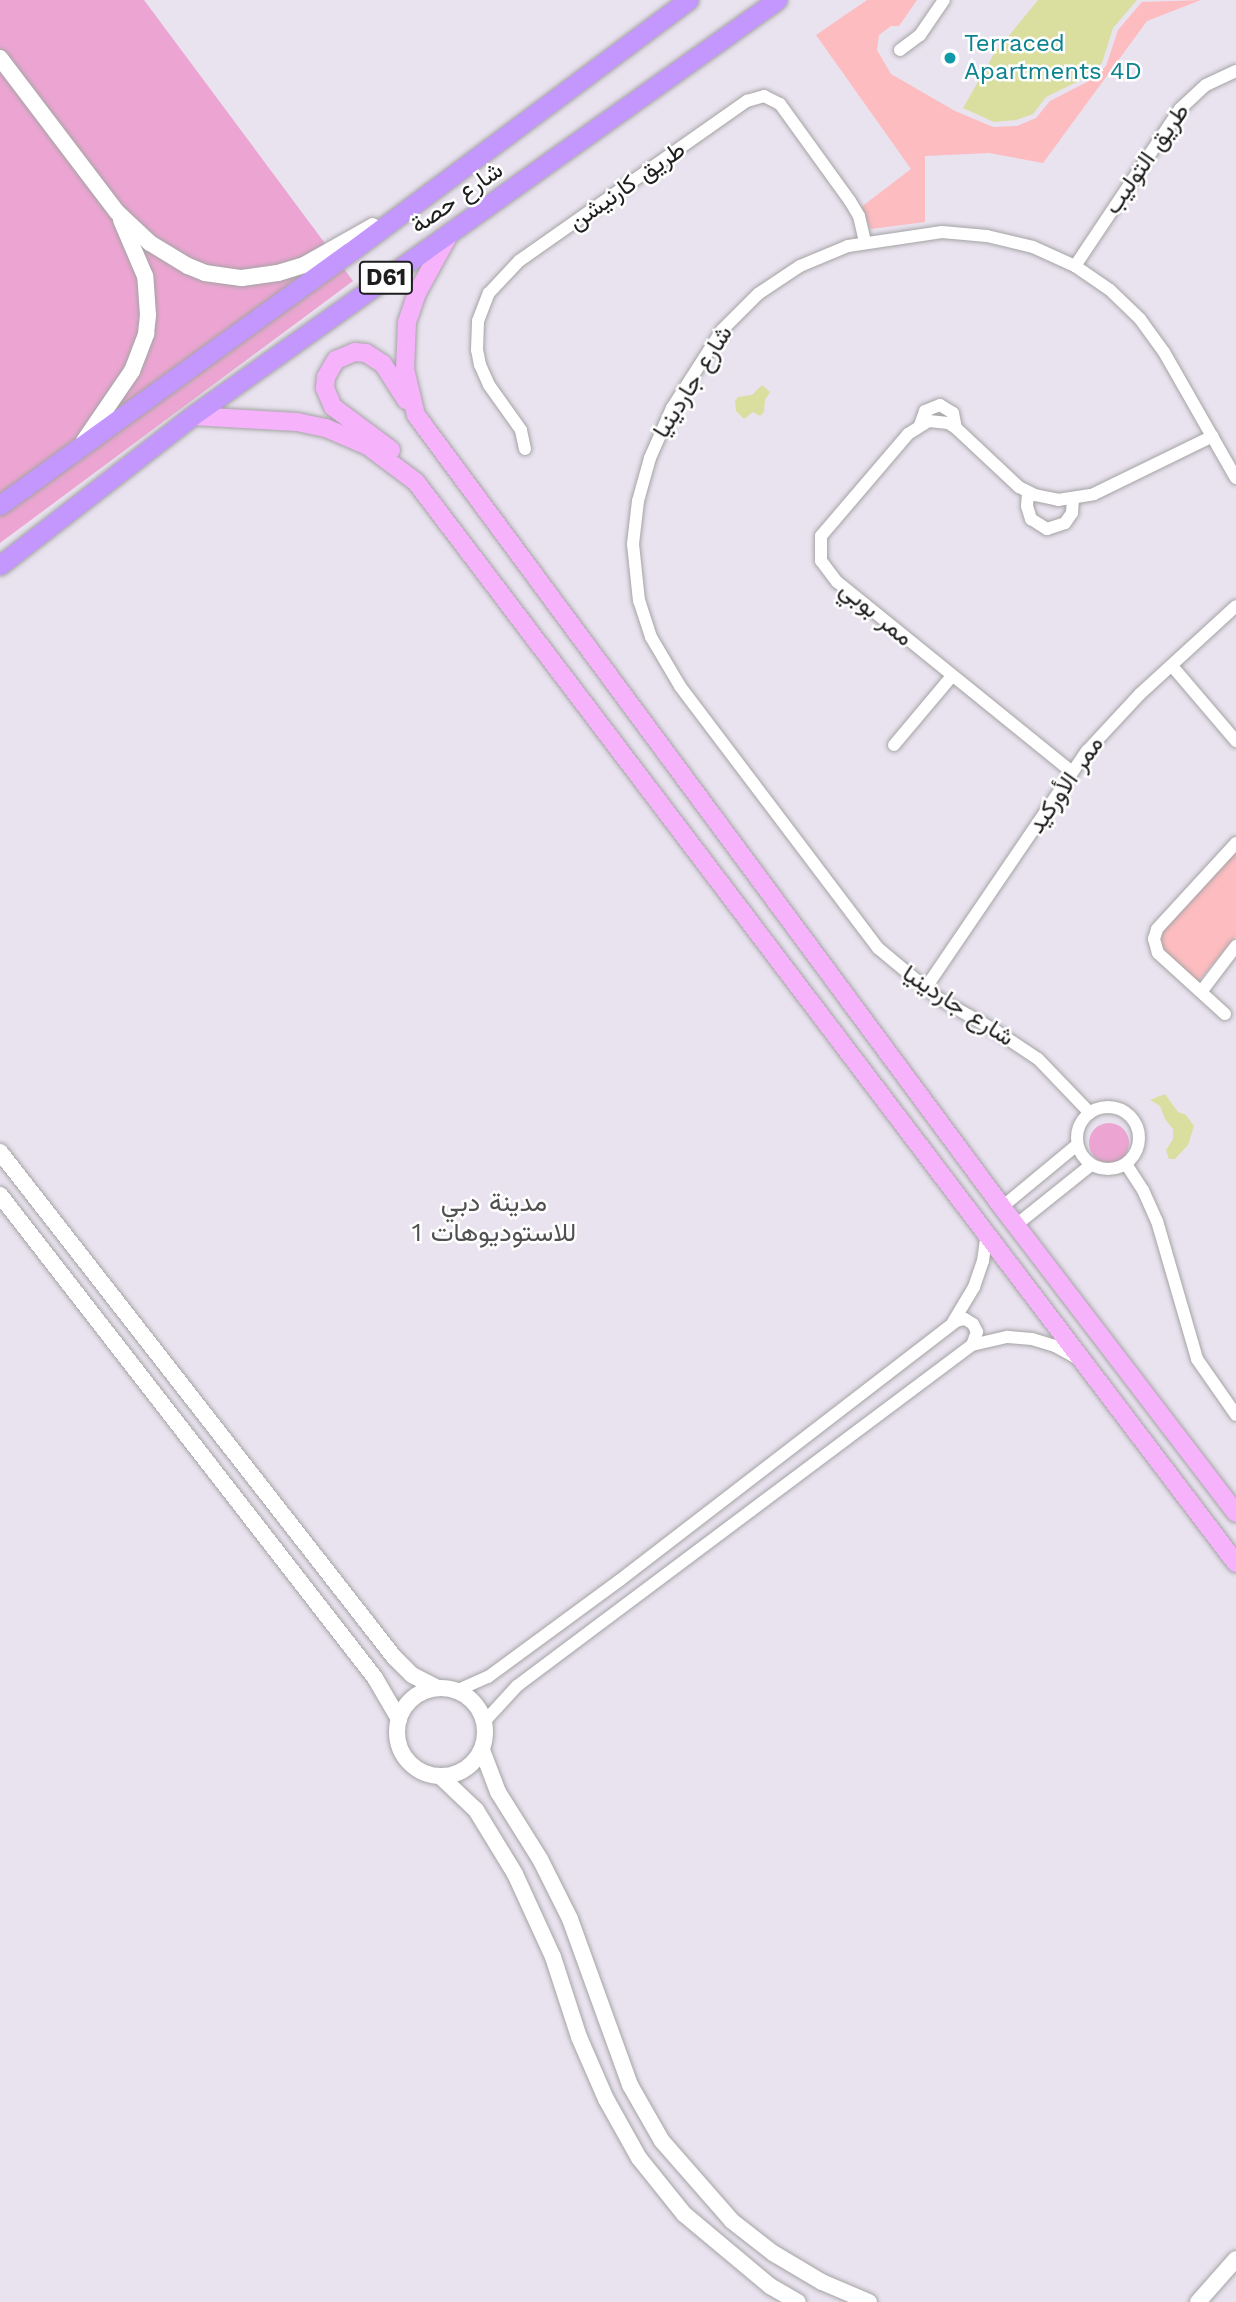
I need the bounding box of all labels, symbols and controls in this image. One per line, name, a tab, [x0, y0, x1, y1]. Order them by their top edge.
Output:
place label: Terraced Apartments 4D	[964, 30, 1142, 86]
marker: Terraced Apartments 4D	[942, 50, 958, 66]
street label: طريق التوليب	[1098, 98, 1196, 220]
street label: طريق كارنيشن	[563, 135, 691, 237]
street label: شارع حصة	[405, 156, 509, 240]
road number: D61	[358, 258, 414, 298]
street label: شارع جاردينيا	[647, 320, 739, 444]
street label: ممر بوبي	[834, 575, 918, 653]
street label: ممر الأوركيد	[1022, 731, 1110, 839]
street label: شارع جاردينيا	[897, 959, 1019, 1053]
district label: مدينة دبي للاستوديوهات 1	[412, 1187, 576, 1248]

